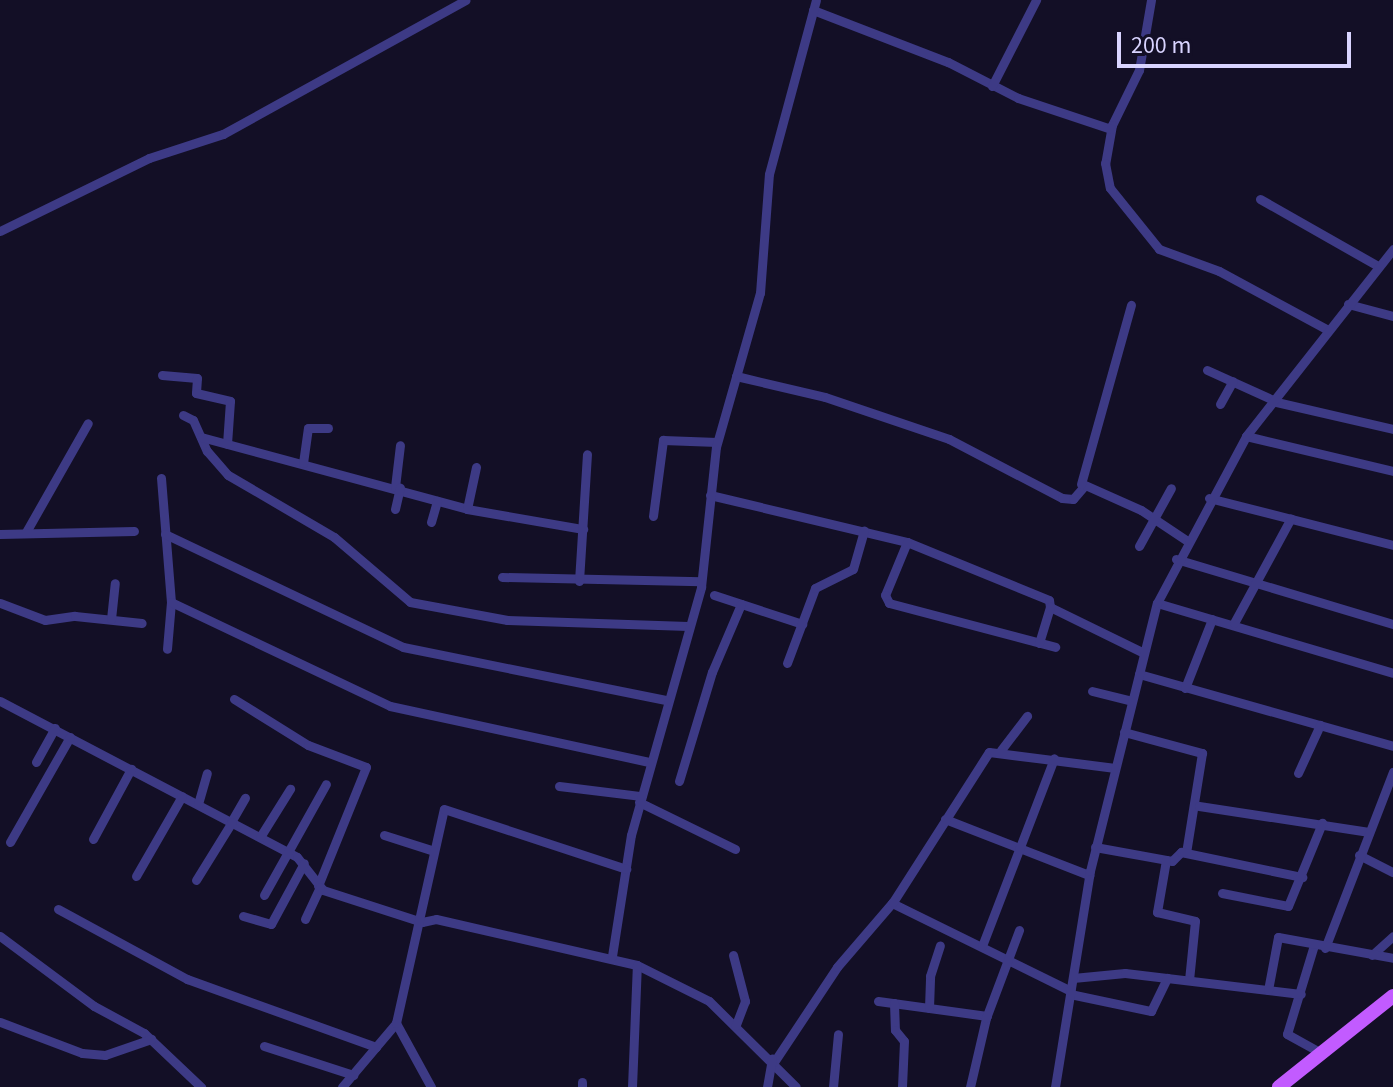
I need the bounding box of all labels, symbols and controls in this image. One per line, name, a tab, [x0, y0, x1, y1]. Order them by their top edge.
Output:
scale bar	[1121, 16, 1355, 66]
text: 200 m	[1131, 28, 1191, 63]

